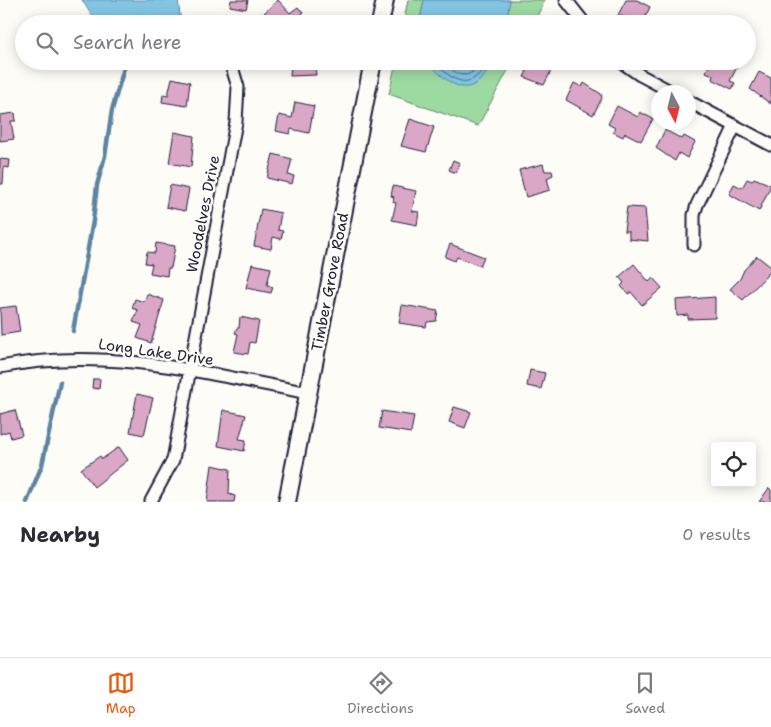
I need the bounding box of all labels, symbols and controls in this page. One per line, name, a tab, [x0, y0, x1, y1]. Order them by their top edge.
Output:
search box	[15, 15, 756, 70]
icon: search	[33, 29, 61, 57]
text: Search here	[73, 30, 182, 55]
north arrow	[651, 85, 696, 130]
street label: Woodelves Drive	[182, 153, 224, 275]
street label: Timber Grove Road	[307, 210, 353, 353]
street label: Long Lake Drive	[97, 334, 215, 370]
map controls	[711, 442, 756, 487]
button: locate	[711, 442, 756, 487]
text: Nearby	[20, 521, 100, 549]
text: 0 results	[682, 524, 751, 545]
tab: Map	[106, 669, 136, 717]
tab: Directions	[347, 669, 414, 717]
tab: Saved	[626, 669, 665, 717]

